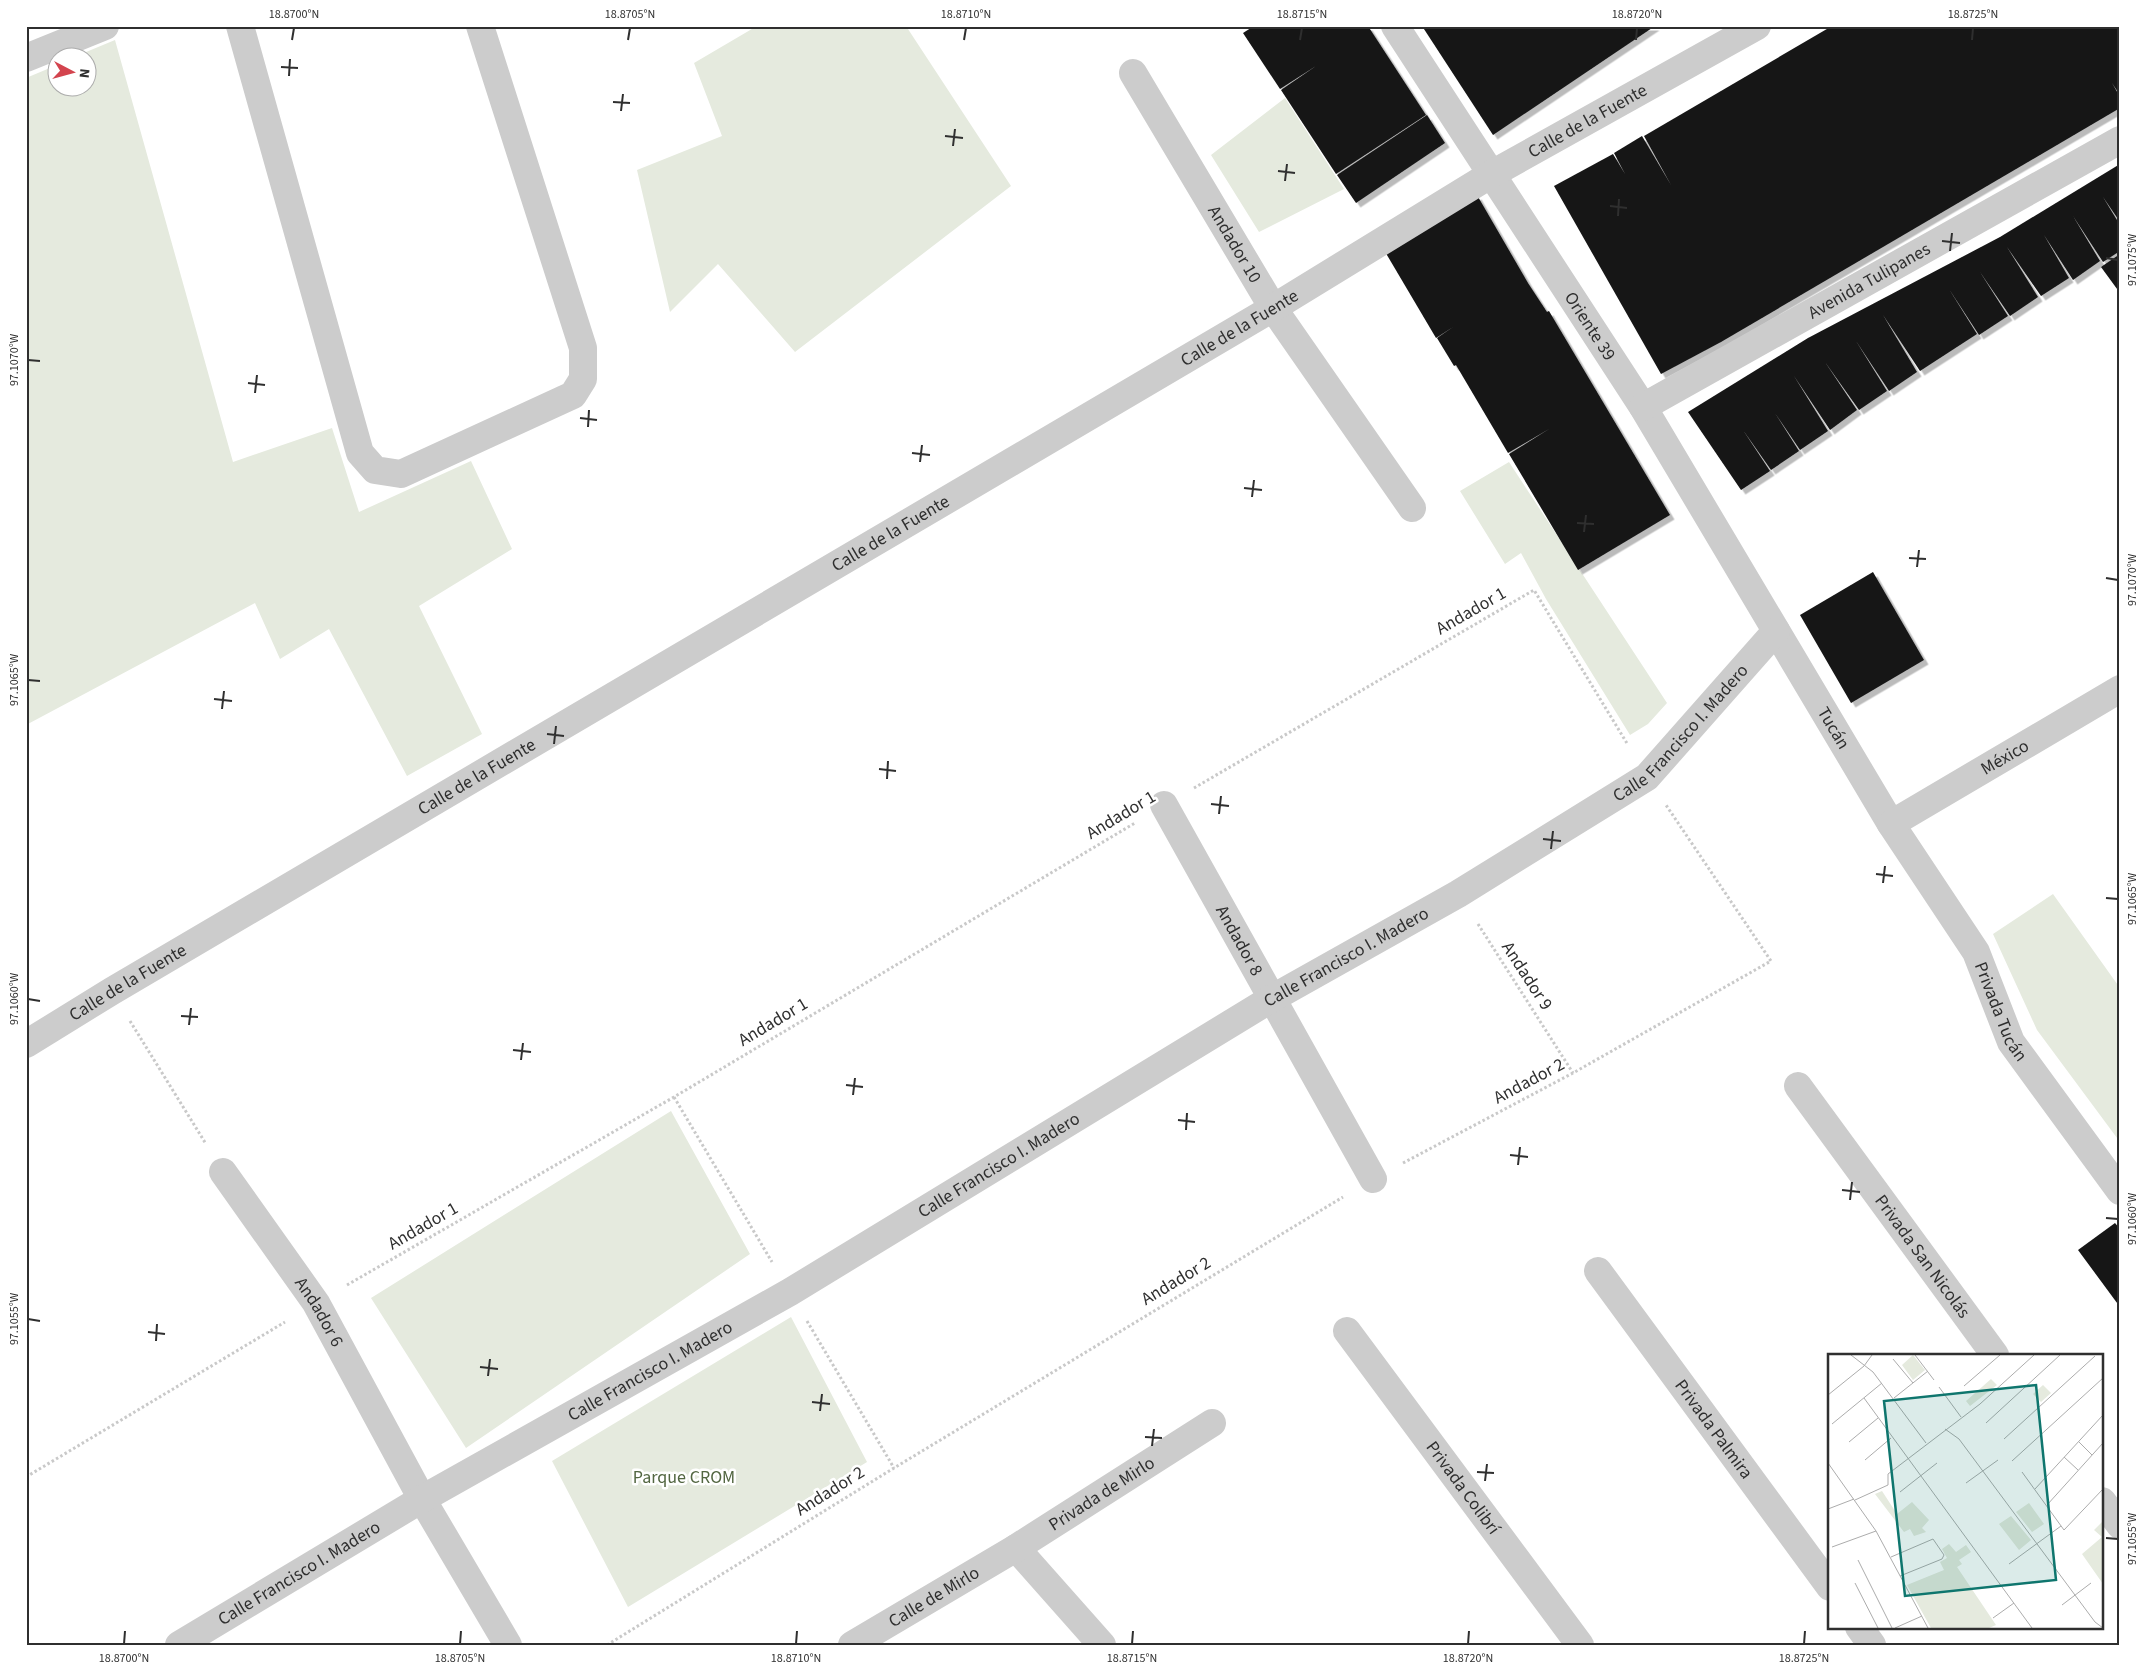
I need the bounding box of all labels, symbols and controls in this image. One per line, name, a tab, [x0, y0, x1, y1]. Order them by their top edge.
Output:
text: 18.8700°N	[269, 6, 319, 23]
text: 18.8705°N	[605, 6, 655, 23]
text: 18.8710°N	[941, 6, 991, 23]
text: 18.8715°N	[1277, 6, 1327, 23]
text: 18.8720°N	[1612, 6, 1662, 23]
text: 18.8725°N	[1948, 6, 1998, 23]
north arrow	[48, 48, 98, 98]
text: N	[74, 68, 94, 79]
street label: Calle de la Fuente	[1523, 77, 1652, 164]
street label: Andador 10	[1202, 201, 1268, 287]
text: 97.1075°W	[2124, 233, 2141, 286]
street label: Avenida Tulipanes	[1803, 236, 1935, 325]
street label: Calle de la Fuente	[1176, 283, 1303, 372]
street label: Oriente 39	[1559, 287, 1622, 365]
text: 97.1070°W	[6, 333, 23, 386]
street label: Calle de la Fuente	[827, 489, 954, 578]
text: 97.1070°W	[2124, 553, 2141, 606]
street label: Andador 1	[1431, 581, 1511, 641]
text: 97.1065°W	[6, 653, 23, 706]
street label: Calle Francisco I. Madero	[1608, 658, 1754, 808]
street label: Tucán	[1811, 702, 1856, 754]
street label: Calle de la Fuente	[413, 732, 540, 821]
street label: México	[1976, 733, 2033, 781]
street label: Andador 1	[1081, 784, 1161, 846]
text: 97.1065°W	[2124, 872, 2141, 925]
street label: Andador 8	[1210, 900, 1269, 980]
street label: Calle Francisco I. Madero	[1259, 901, 1433, 1013]
street label: Calle de la Fuente	[64, 937, 191, 1027]
street label: Andador 9	[1495, 937, 1559, 1015]
street label: Privada Tucán	[1968, 958, 2034, 1066]
text: 97.1060°W	[6, 972, 23, 1025]
street label: Andador 1	[733, 991, 813, 1053]
street label: Andador 2	[1489, 1052, 1569, 1110]
street label: Calle Francisco I. Madero	[913, 1106, 1084, 1224]
street label: Privada San Nicolás	[1869, 1189, 1976, 1323]
text: 97.1060°W	[2124, 1192, 2141, 1245]
street label: Andador 1	[383, 1196, 463, 1256]
street label: Andador 2	[1136, 1250, 1216, 1312]
street label: Andador 6	[289, 1272, 350, 1351]
text: 97.1055°W	[6, 1292, 23, 1345]
street label: Calle Francisco I. Madero	[563, 1314, 737, 1427]
inset map	[1828, 1354, 2104, 1628]
street label: Privada Palmira	[1669, 1374, 1759, 1484]
street label: Privada Colibrí	[1420, 1436, 1506, 1540]
street label: Privada de Mirlo	[1044, 1450, 1159, 1537]
street label: Andador 2	[791, 1460, 869, 1522]
park label: Parque CROM	[633, 1465, 735, 1490]
text: 97.1055°W	[2124, 1512, 2141, 1565]
street label: Calle Francisco I. Madero	[213, 1514, 385, 1631]
street label: Calle de Mirlo	[884, 1560, 984, 1633]
text: 18.8700°N	[99, 1650, 149, 1667]
text: 18.8705°N	[435, 1650, 485, 1667]
text: 18.8710°N	[771, 1650, 821, 1667]
text: 18.8715°N	[1107, 1650, 1157, 1667]
text: 18.8720°N	[1443, 1650, 1493, 1667]
text: 18.8725°N	[1779, 1650, 1829, 1667]

